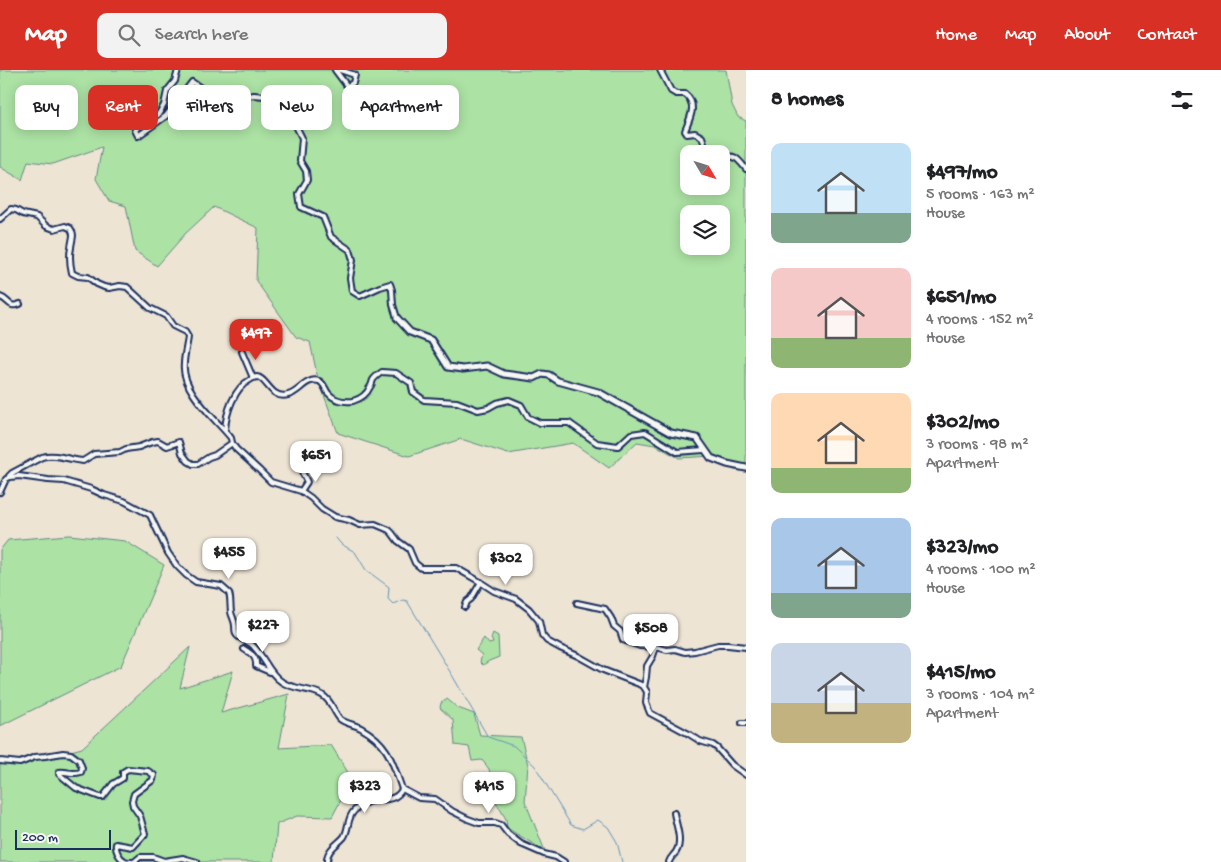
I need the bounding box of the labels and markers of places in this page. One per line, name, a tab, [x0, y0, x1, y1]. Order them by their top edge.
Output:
pin: $497	[226, 318, 286, 361]
pin: $651	[286, 440, 346, 483]
pin: $455	[199, 538, 259, 580]
pin: $302	[476, 544, 536, 586]
pin: $227	[233, 610, 293, 653]
pin: $508	[621, 614, 681, 656]
pin: $323	[335, 772, 395, 814]
pin: $415	[459, 772, 519, 814]

